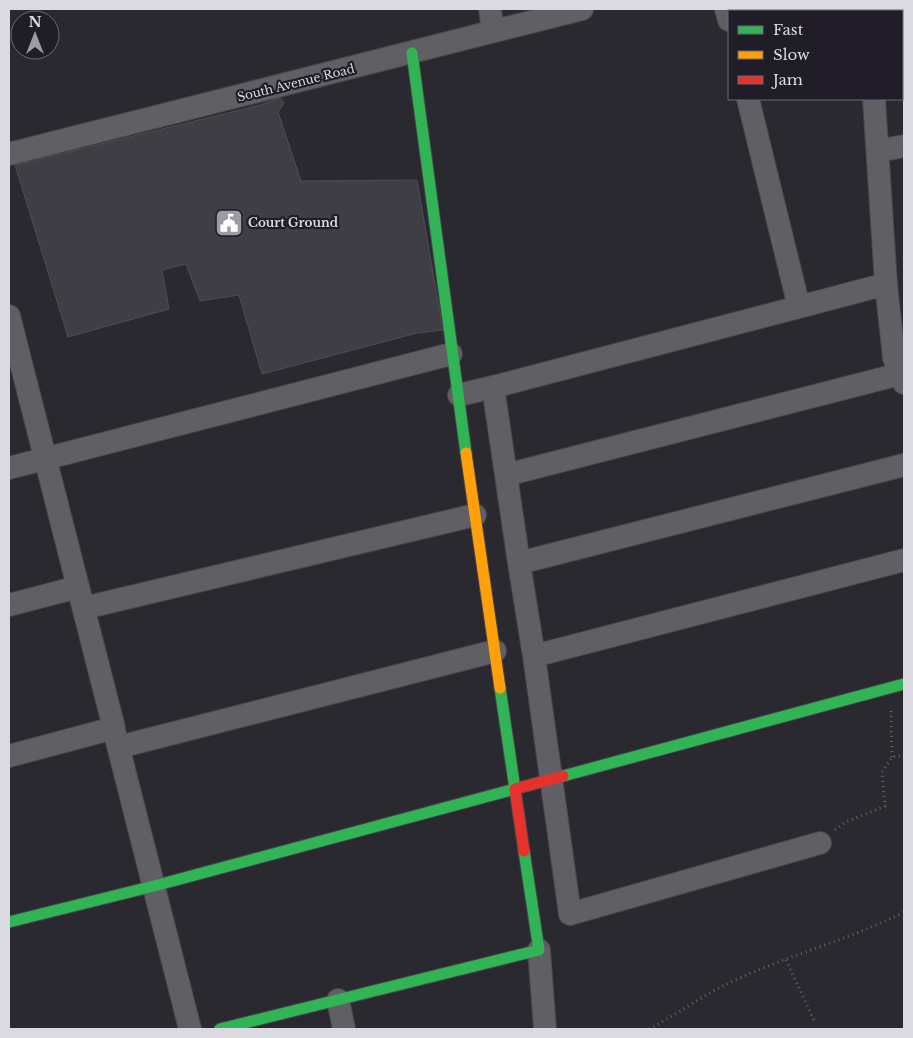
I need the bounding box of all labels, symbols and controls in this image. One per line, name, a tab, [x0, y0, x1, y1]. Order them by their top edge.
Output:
north arrow	[10, 10, 60, 60]
legend	[728, 10, 903, 100]
text: N	[28, 13, 42, 31]
text: Fast	[773, 20, 804, 39]
text: Slow	[773, 45, 810, 64]
street label: South Avenue Road	[236, 61, 356, 104]
text: Jam	[771, 70, 803, 89]
public building icon: Court Ground	[214, 208, 244, 238]
place label: Court Ground	[248, 215, 339, 230]

